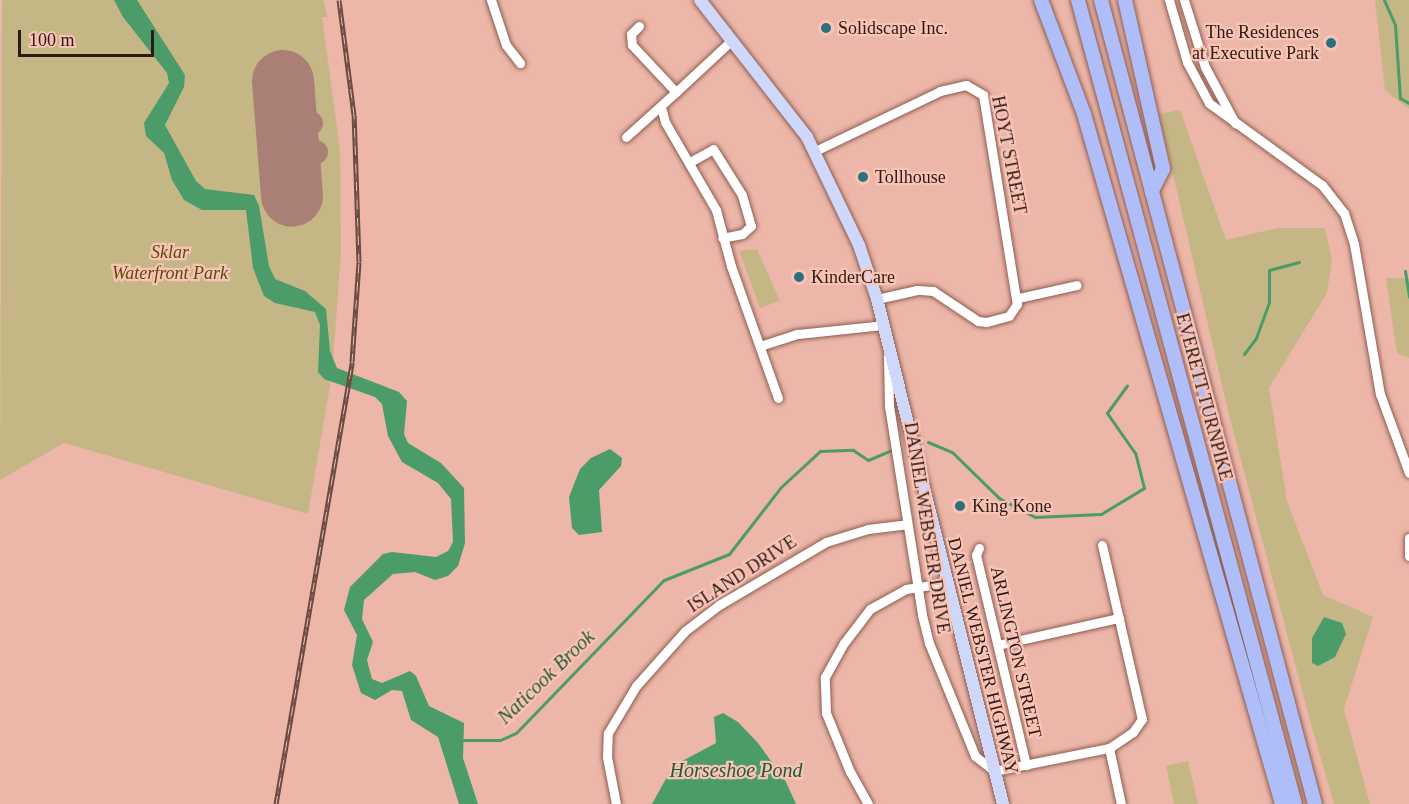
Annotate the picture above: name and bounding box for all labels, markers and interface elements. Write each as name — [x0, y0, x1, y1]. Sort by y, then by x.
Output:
place label: Solidscape Inc. — [838, 17, 948, 39]
scale bar — [21, 18, 158, 56]
marker: Solidscape Inc. — [819, 21, 833, 35]
place label: The Residences at Executive Park — [1192, 22, 1319, 64]
text: 100 m — [29, 30, 75, 50]
marker: The Residences at Executive Park — [1324, 36, 1338, 50]
street label: HOYT STREET — [987, 94, 1031, 216]
place label: Tollhouse — [875, 166, 946, 188]
marker: Tollhouse — [856, 170, 870, 184]
park label: Sklar Waterfront Park — [112, 242, 228, 284]
place label: KinderCare — [811, 266, 895, 288]
marker: KinderCare — [792, 270, 806, 284]
street label: EVERETT TURNPIKE — [1171, 310, 1237, 484]
street label: DANIEL WEBSTER DRIVE — [900, 420, 954, 636]
place label: King Kone — [972, 495, 1051, 517]
marker: King Kone — [953, 499, 967, 513]
street label: ISLAND DRIVE — [683, 531, 801, 617]
street label: DANIEL WEBSTER HIGHWAY — [943, 535, 1023, 777]
street label: ARLINGTON STREET — [986, 564, 1046, 740]
water label: Naticook Brook — [493, 625, 599, 729]
water label: Horseshoe Pond — [670, 758, 802, 782]

